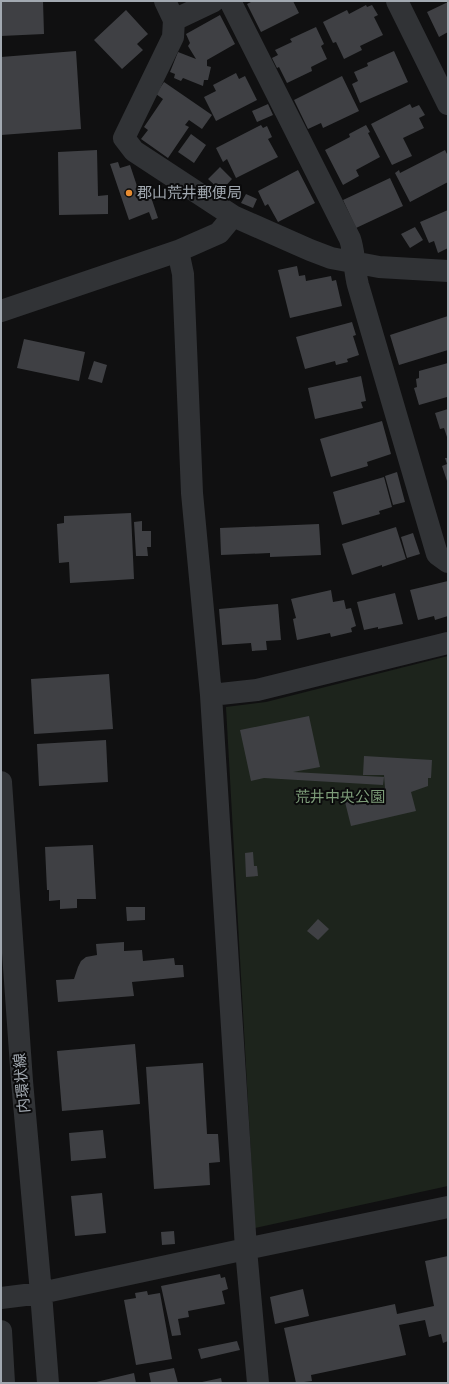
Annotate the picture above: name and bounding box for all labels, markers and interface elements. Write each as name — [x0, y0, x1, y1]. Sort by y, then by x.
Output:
place label: 郡山荒井郵便局 — [137, 184, 242, 202]
marker: 郡山荒井郵便局 — [124, 188, 134, 198]
park label: 荒井中央公園 — [295, 788, 385, 806]
street label: 内環状線 — [10, 1052, 34, 1114]

